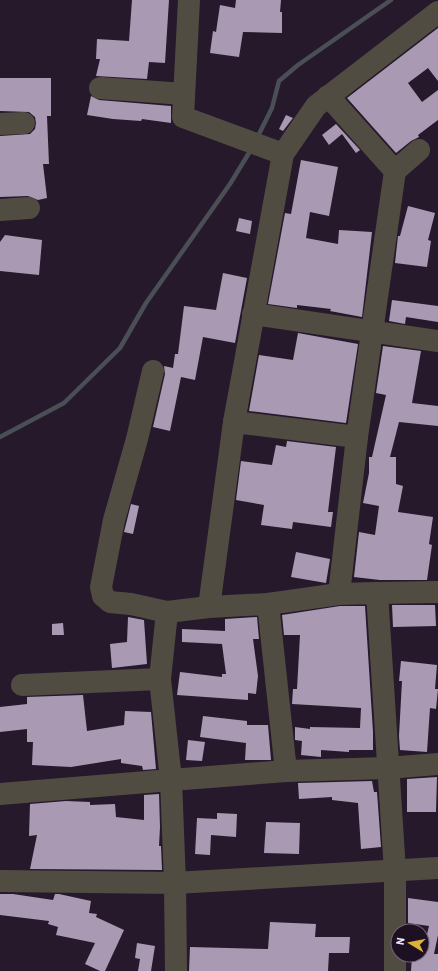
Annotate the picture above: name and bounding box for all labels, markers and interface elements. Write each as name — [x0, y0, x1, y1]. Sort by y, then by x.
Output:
north arrow — [390, 923, 430, 963]
text: N — [393, 936, 407, 946]

